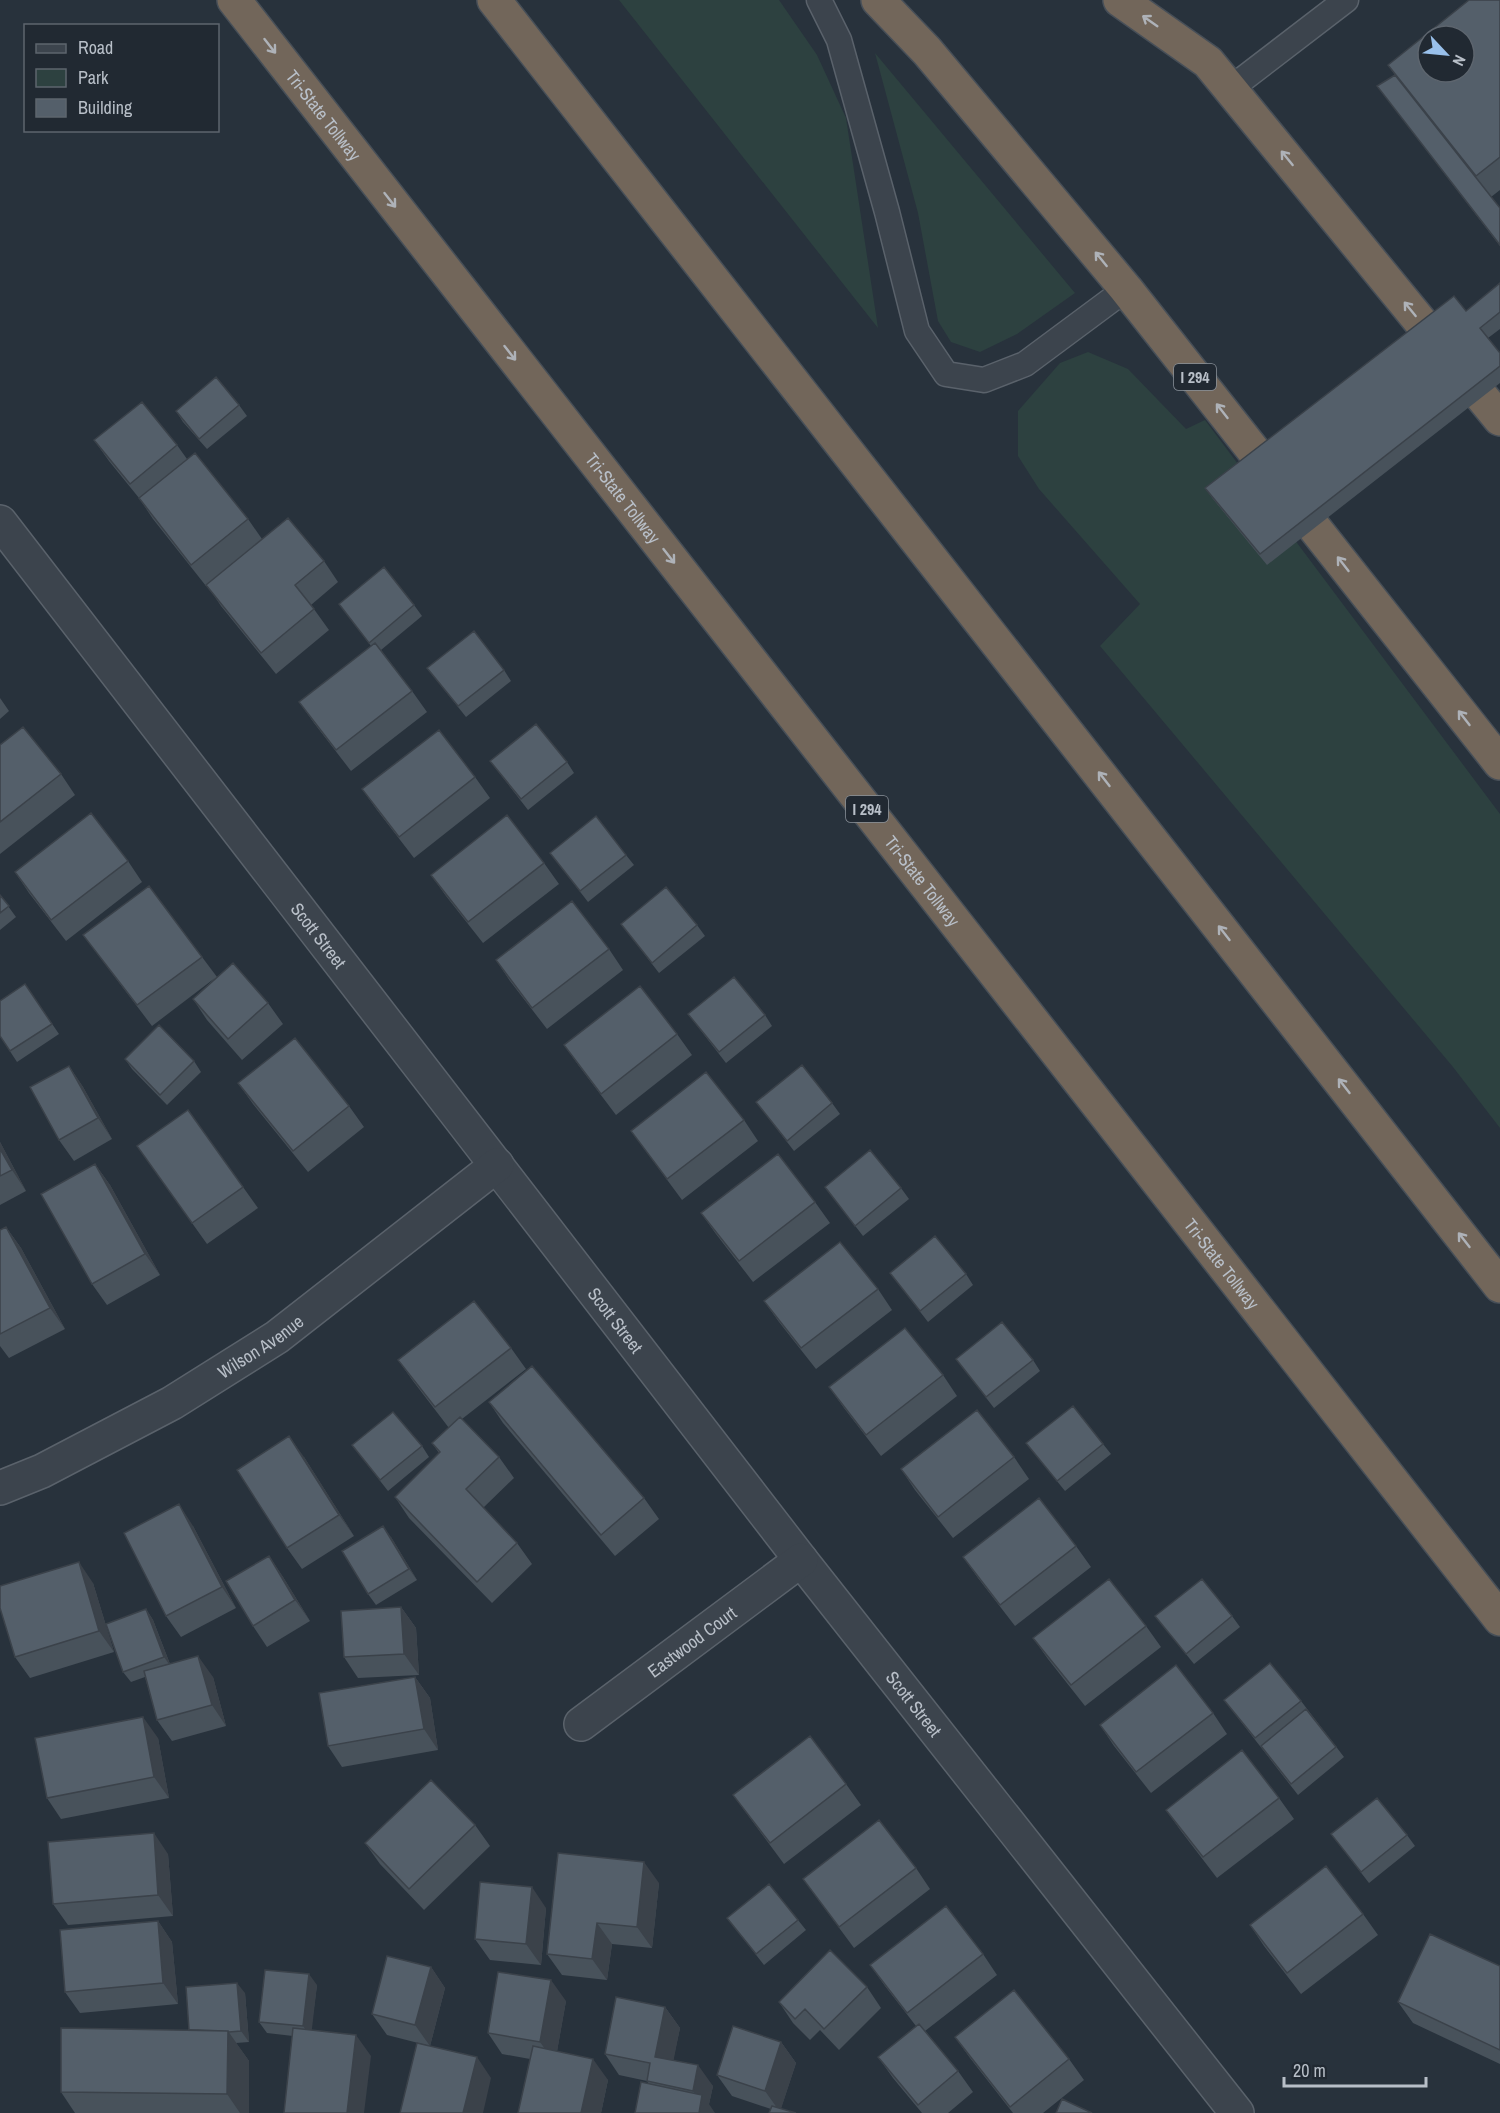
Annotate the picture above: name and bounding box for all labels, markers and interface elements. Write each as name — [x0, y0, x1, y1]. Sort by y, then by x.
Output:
one-way arrow — [1142, 15, 1158, 27]
legend — [24, 24, 219, 132]
north arrow — [1416, 24, 1476, 84]
text: Road — [78, 35, 113, 60]
one-way arrow — [263, 38, 276, 54]
text: N — [1448, 51, 1471, 70]
street label: Tri-State Tollway — [280, 64, 368, 166]
text: Park — [78, 65, 109, 90]
text: Building — [78, 95, 133, 120]
one-way arrow — [1280, 150, 1293, 166]
one-way arrow — [384, 191, 396, 207]
one-way arrow — [1094, 252, 1108, 267]
one-way arrow — [1403, 302, 1417, 317]
one-way arrow — [504, 345, 517, 361]
road number: I 294 — [1174, 364, 1216, 390]
one-way arrow — [1216, 404, 1229, 420]
street label: Tri-State Tollway — [580, 447, 667, 549]
one-way arrow — [663, 548, 676, 564]
one-way arrow — [1336, 557, 1349, 573]
one-way arrow — [1457, 710, 1470, 726]
one-way arrow — [1098, 771, 1111, 787]
road number: I 294 — [846, 796, 888, 822]
street label: Tri-State Tollway — [879, 830, 967, 932]
street label: Scott Street — [285, 897, 352, 973]
one-way arrow — [1218, 925, 1230, 941]
one-way arrow — [1338, 1079, 1350, 1095]
street label: Tri-State Tollway — [1179, 1213, 1266, 1315]
one-way arrow — [1458, 1232, 1471, 1248]
street label: Scott Street — [582, 1282, 649, 1358]
street label: Wilson Avenue — [213, 1309, 308, 1384]
street label: Eastwood Court — [642, 1600, 741, 1683]
street label: Scott Street — [881, 1666, 948, 1742]
scale bar — [1284, 2050, 1426, 2088]
text: 20 m — [1293, 2058, 1326, 2083]

